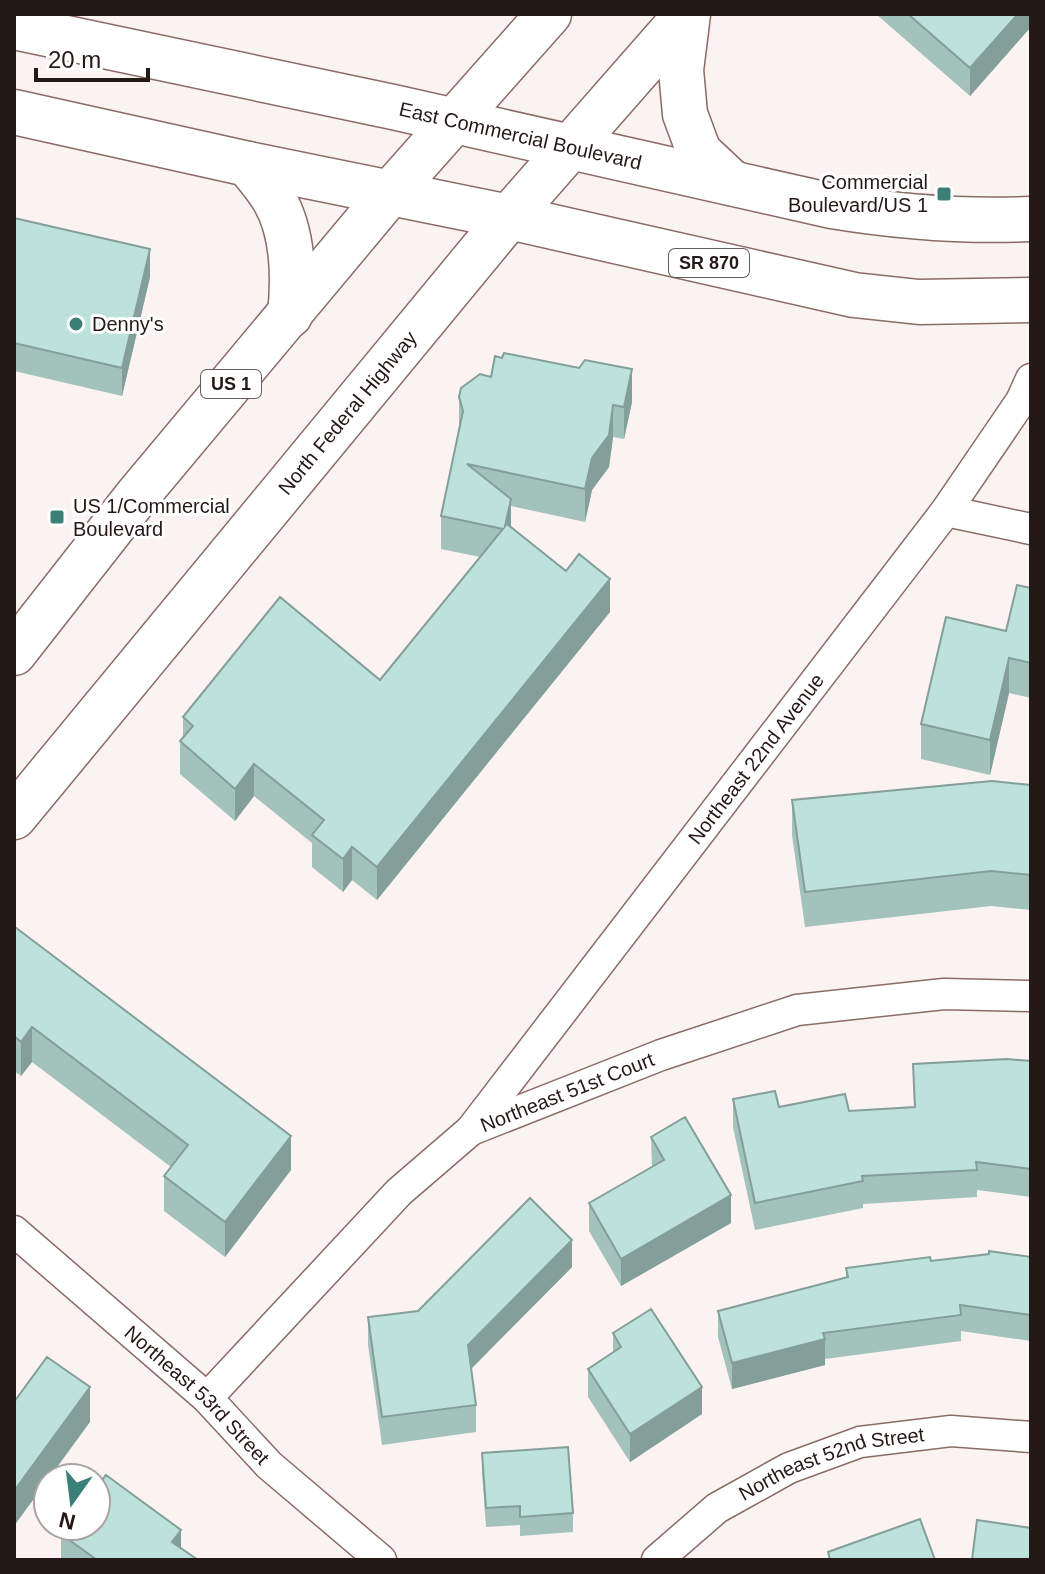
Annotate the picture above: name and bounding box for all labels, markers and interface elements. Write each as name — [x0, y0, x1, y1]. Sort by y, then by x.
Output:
scale bar — [36, 32, 148, 82]
text: 20 m — [48, 46, 101, 73]
street label: East Commercial Boulevard — [397, 98, 644, 174]
place label: Commercial Boulevard/US 1 — [788, 171, 928, 216]
marker: Commercial Boulevard/US 1 — [935, 185, 953, 203]
road number: SR 870 — [669, 249, 749, 277]
place label: Denny's — [92, 313, 164, 335]
marker: Denny's — [67, 315, 85, 333]
street label: North Federal Highway — [274, 327, 421, 499]
road number: US 1 — [201, 370, 261, 398]
place label: US 1/Commercial Boulevard — [73, 495, 230, 540]
marker: US 1/Commercial Boulevard — [48, 508, 66, 526]
street label: Northeast 22nd Avenue — [684, 669, 828, 848]
street label: Northeast 51st Court — [477, 1048, 657, 1136]
street label: Northeast 53rd Street — [120, 1321, 274, 1469]
street label: Northeast 52nd Street — [735, 1423, 926, 1505]
north arrow — [32, 1462, 112, 1542]
text: N — [57, 1507, 78, 1535]

